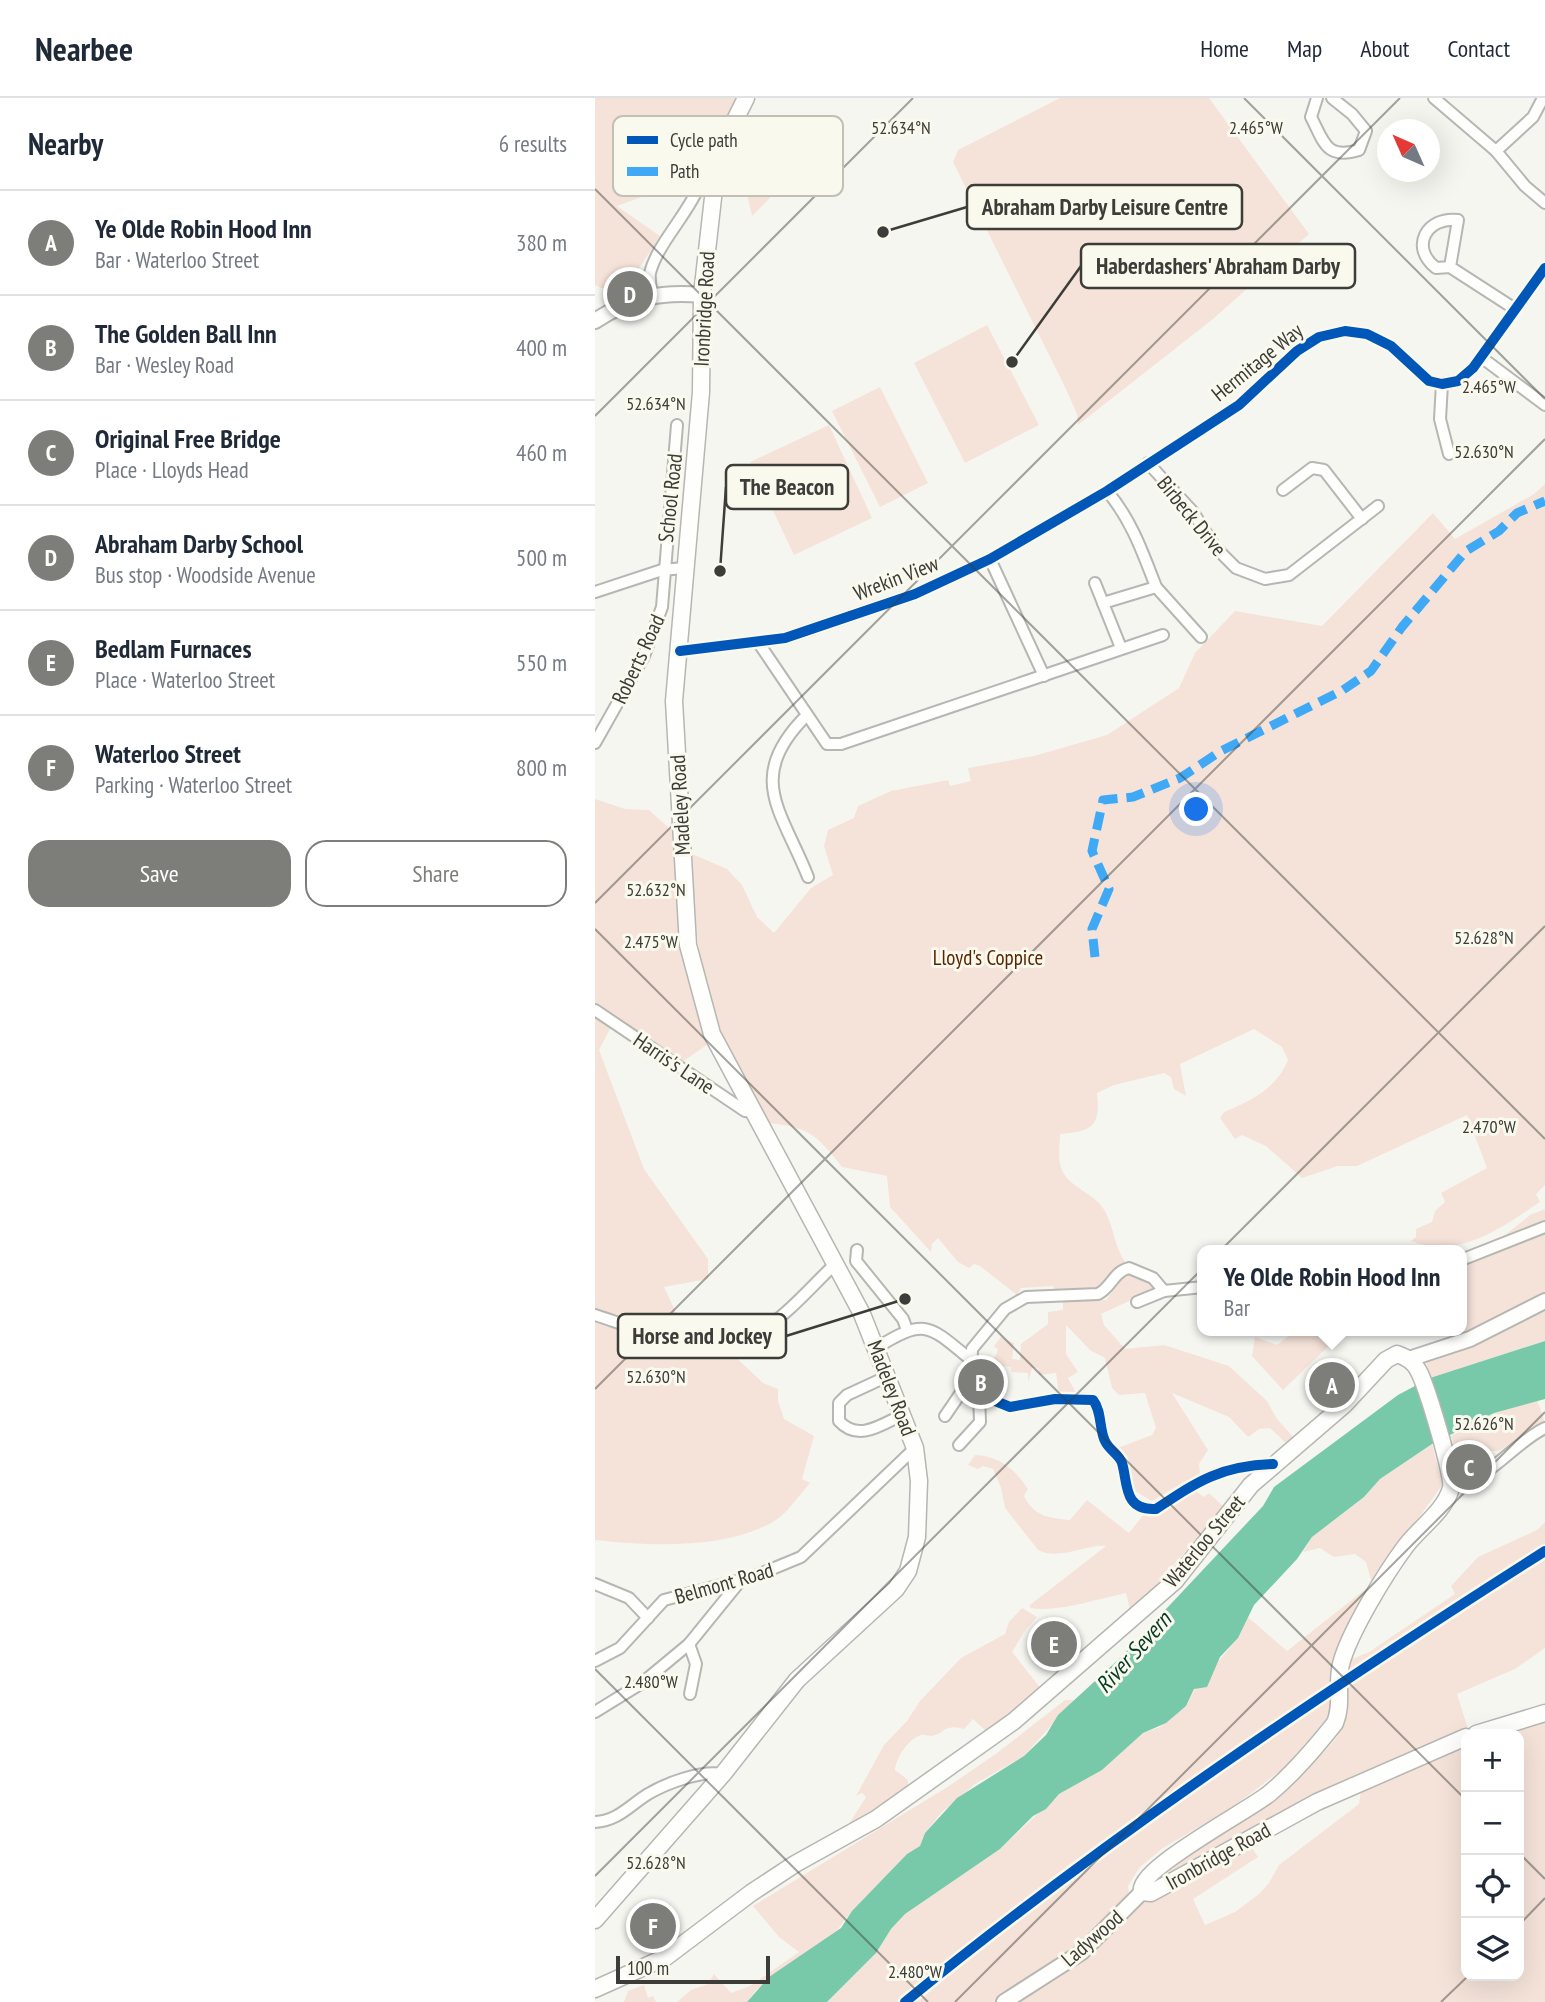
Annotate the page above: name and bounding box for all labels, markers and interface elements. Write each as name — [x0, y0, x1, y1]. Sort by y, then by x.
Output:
text: Nearbee — [35, 27, 133, 70]
text: Home — [1200, 33, 1249, 64]
text: Map — [1287, 33, 1322, 64]
text: About — [1360, 33, 1409, 64]
text: Contact — [1447, 33, 1510, 64]
legend — [613, 116, 843, 196]
text: 52.634°N — [871, 116, 931, 139]
text: 2.465°W — [1229, 116, 1283, 139]
north arrow — [1377, 119, 1440, 182]
text: Nearby — [28, 124, 103, 163]
text: Cycle path — [670, 128, 738, 152]
text: 6 results — [499, 129, 567, 158]
text: Path — [670, 159, 699, 183]
callout: Abraham Darby Leisure Centre — [967, 185, 1242, 229]
text: Abraham Darby Leisure Centre — [981, 192, 1228, 221]
text: Ye Olde Robin Hood Inn — [95, 212, 312, 245]
text: A — [45, 228, 57, 257]
text: 380 m — [516, 228, 567, 257]
callout: Haberdashers' Abraham Darby — [1081, 244, 1355, 288]
text: Bar · Waterloo Street — [95, 245, 259, 274]
street label: Ironbridge Road — [687, 251, 721, 367]
text: Haberdashers' Abraham Darby — [1096, 251, 1341, 280]
pin: D — [607, 268, 653, 320]
text: The Golden Ball Inn — [95, 317, 277, 350]
street label: Hermitage Way — [1206, 317, 1308, 407]
text: B — [45, 333, 57, 362]
text: 400 m — [516, 333, 567, 362]
text: Bar · Wesley Road — [95, 350, 234, 379]
text: 2.465°W — [1462, 375, 1516, 398]
text: 52.634°N — [626, 392, 686, 415]
text: Original Free Bridge — [95, 422, 281, 455]
text: C — [46, 438, 56, 467]
text: 460 m — [516, 438, 567, 467]
text: 52.630°N — [1454, 440, 1514, 463]
street label: School Road — [652, 452, 688, 544]
text: Place · Lloyds Head — [95, 455, 249, 484]
callout: The Beacon — [726, 465, 848, 509]
street label: Birbeck Drive — [1151, 470, 1233, 562]
text: The Beacon — [740, 472, 834, 501]
text: Abraham Darby School — [95, 527, 303, 560]
text: D — [45, 543, 57, 572]
text: 500 m — [516, 543, 567, 572]
street label: Wrekin View — [850, 549, 943, 607]
text: Bus stop · Woodside Avenue — [95, 560, 316, 589]
street label: Roberts Road — [606, 610, 670, 708]
text: Bedlam Furnaces — [95, 632, 252, 665]
text: E — [46, 648, 56, 677]
text: 550 m — [516, 648, 567, 677]
text: Place · Waterloo Street — [95, 665, 275, 694]
text: Waterloo Street — [95, 737, 241, 770]
text: F — [46, 753, 56, 782]
text: 800 m — [516, 753, 567, 782]
street label: Madeley Road — [664, 754, 696, 856]
text: Parking · Waterloo Street — [95, 770, 292, 799]
your location — [1179, 792, 1213, 826]
button: Save — [28, 840, 291, 907]
button: Share — [305, 840, 567, 907]
text: 52.632°N — [626, 878, 686, 901]
text: 52.628°N — [1454, 926, 1514, 949]
text: 2.475°W — [624, 930, 678, 953]
park label: Lloyd's Coppice — [933, 944, 1043, 971]
street label: Harris's Lane — [628, 1026, 720, 1100]
text: 2.470°W — [1462, 1115, 1516, 1138]
popup — [1197, 1245, 1467, 1336]
text: Ye Olde Robin Hood Inn — [1224, 1260, 1440, 1293]
text: Bar — [1224, 1293, 1250, 1322]
callout: Horse and Jockey — [618, 1314, 786, 1358]
text: Horse and Jockey — [632, 1321, 773, 1350]
street label: Madeley Road — [861, 1336, 923, 1440]
pin: B — [958, 1356, 1004, 1408]
pin: A — [1309, 1359, 1355, 1411]
text: 52.630°N — [626, 1365, 686, 1388]
text: 52.626°N — [1454, 1412, 1514, 1435]
pin: C — [1446, 1441, 1492, 1493]
street label: Waterloo Street — [1157, 1489, 1251, 1593]
street label: Belmont Road — [672, 1556, 776, 1610]
water label: River Severn — [1089, 1604, 1178, 1699]
pin: E — [1031, 1618, 1077, 1670]
text: 2.480°W — [624, 1670, 678, 1693]
map controls — [1461, 1729, 1524, 1981]
button: + — [1461, 1729, 1524, 1792]
button: − — [1461, 1792, 1524, 1855]
street label: Ironbridge Road — [1161, 1816, 1275, 1896]
text: 52.628°N — [626, 1851, 686, 1874]
button: locate — [1461, 1855, 1524, 1918]
pin: F — [630, 1900, 676, 1952]
street label: Ladywood — [1055, 1904, 1129, 1972]
button: layers — [1461, 1918, 1524, 1981]
scale bar — [616, 1953, 770, 1985]
text: 100 m — [627, 1956, 669, 1980]
text: 2.480°W — [888, 1960, 942, 1983]

